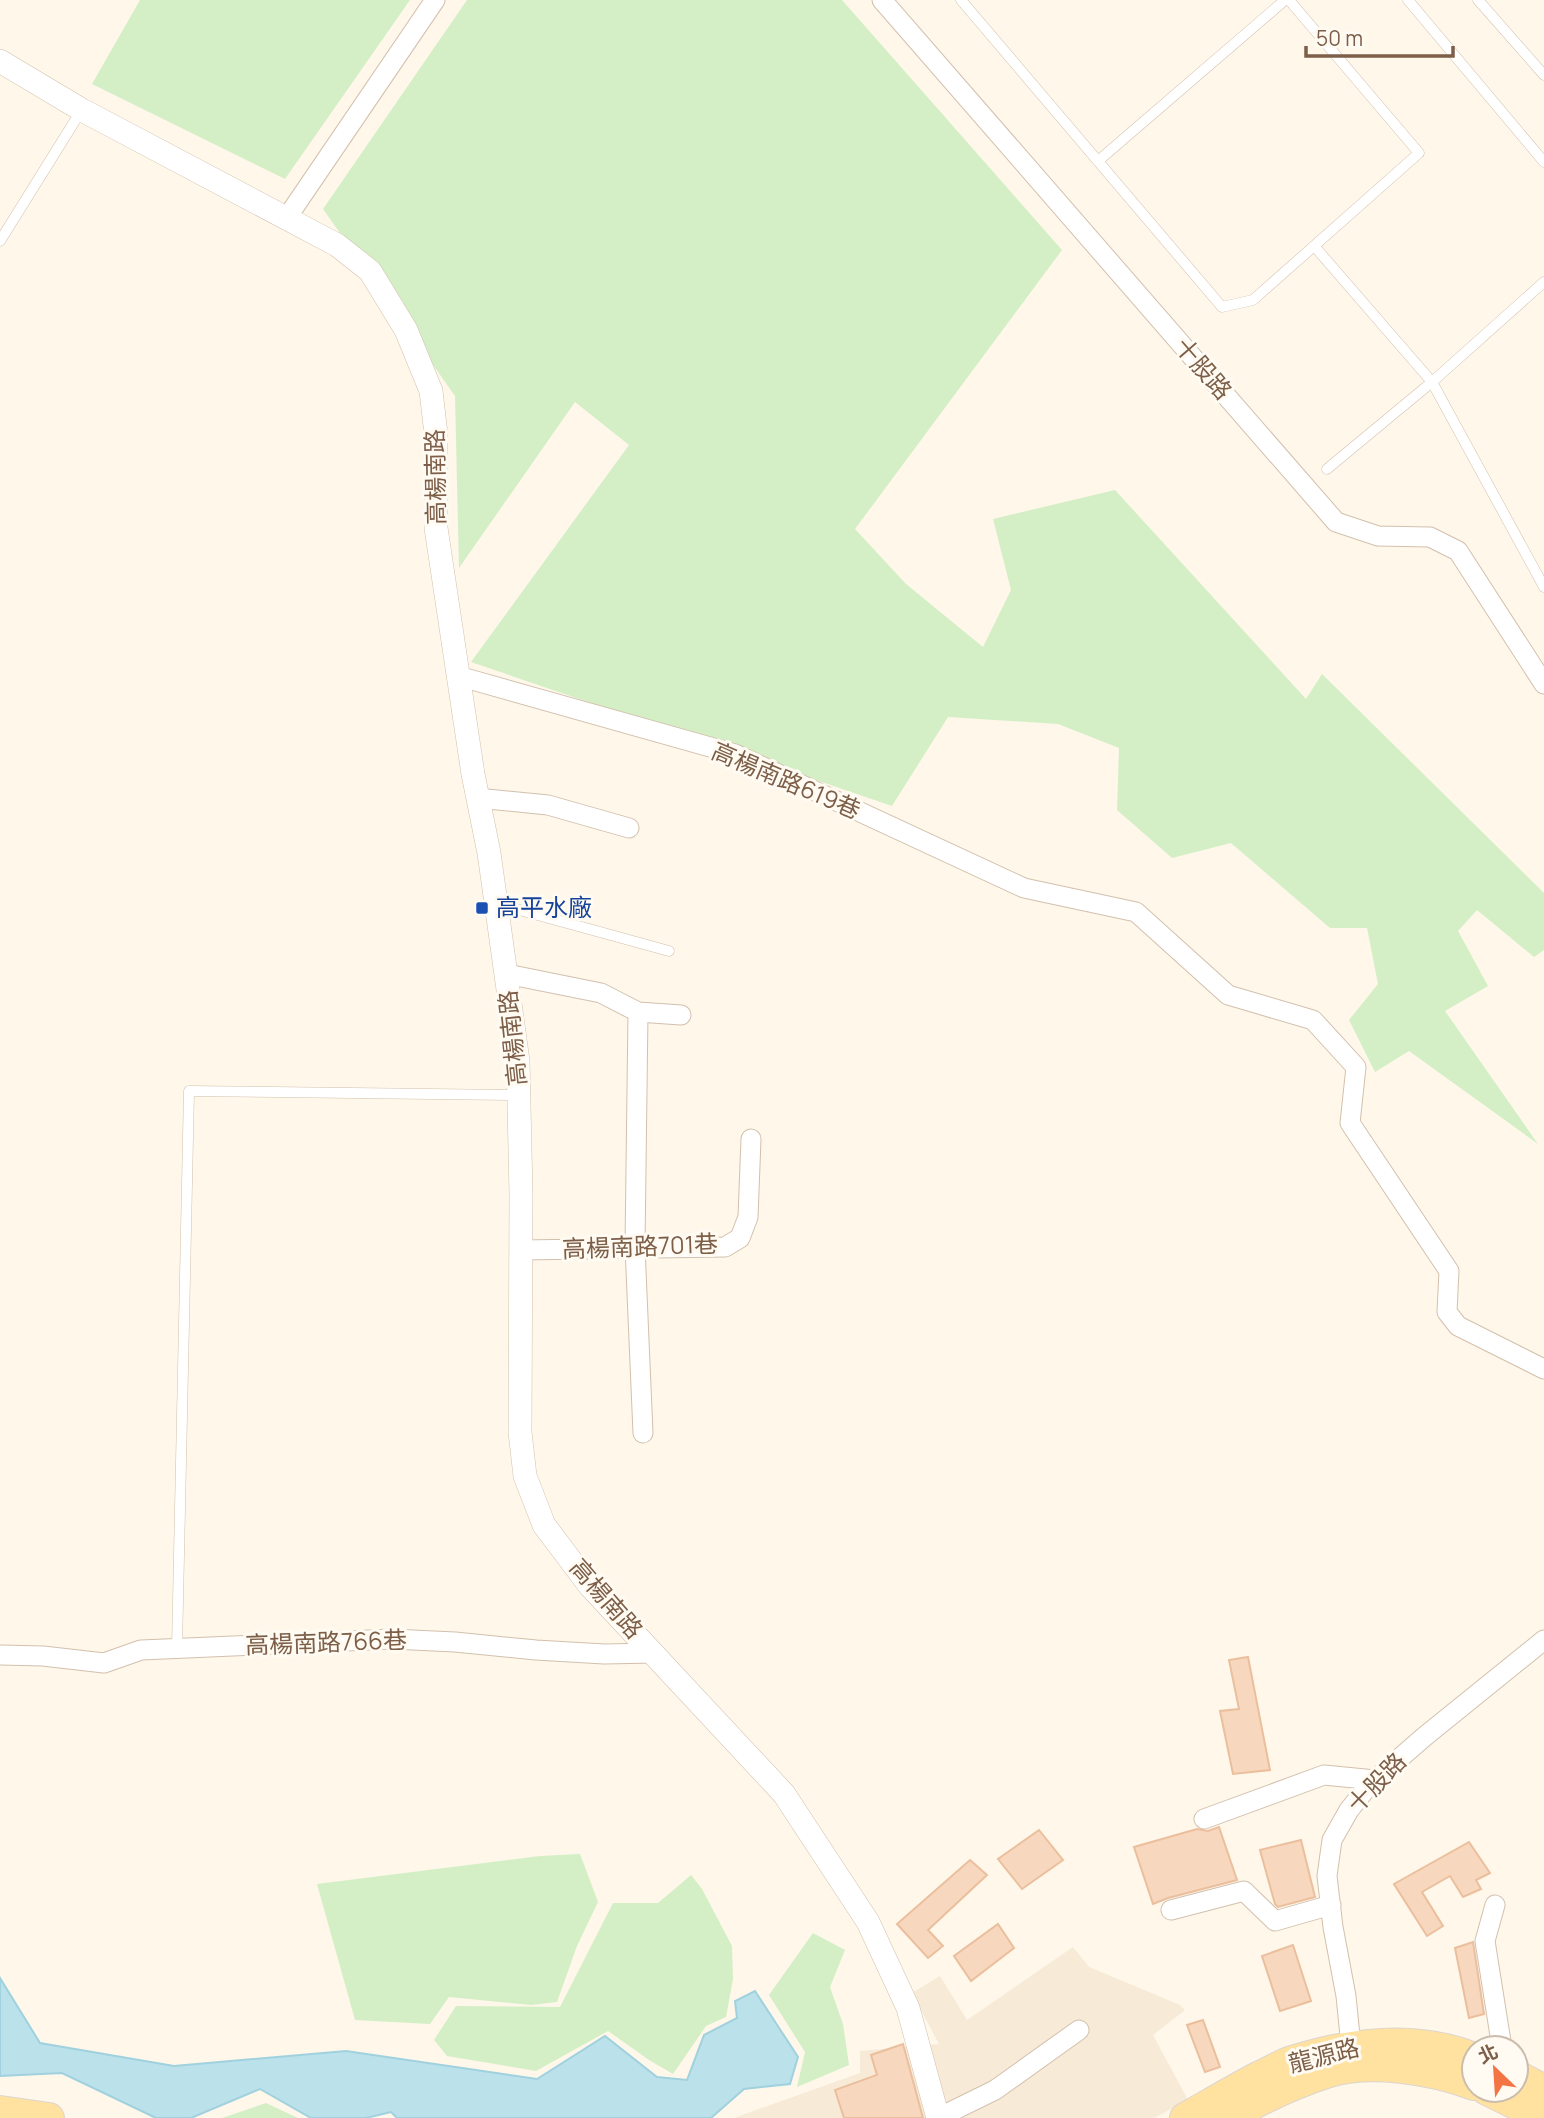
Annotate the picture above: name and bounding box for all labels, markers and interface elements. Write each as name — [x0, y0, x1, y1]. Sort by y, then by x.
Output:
scale bar — [1306, 14, 1453, 58]
text: 50 m — [1316, 24, 1363, 52]
street label: 十股路 — [1168, 330, 1240, 406]
street label: 高楊南路 — [417, 429, 452, 525]
street label: 高楊南路619巷 — [707, 733, 866, 826]
place label: 高平水廠 — [496, 890, 592, 923]
marker: 高平水廠 — [474, 900, 490, 916]
street label: 高楊南路 — [490, 989, 533, 1088]
street label: 高楊南路701巷 — [561, 1226, 719, 1265]
street label: 高楊南路 — [563, 1551, 651, 1645]
street label: 高楊南路766巷 — [244, 1622, 407, 1661]
street label: 十股路 — [1339, 1745, 1413, 1819]
street label: 龍源路 — [1285, 2030, 1363, 2079]
north arrow — [1460, 2034, 1530, 2104]
text: 北 — [1474, 2038, 1502, 2069]

